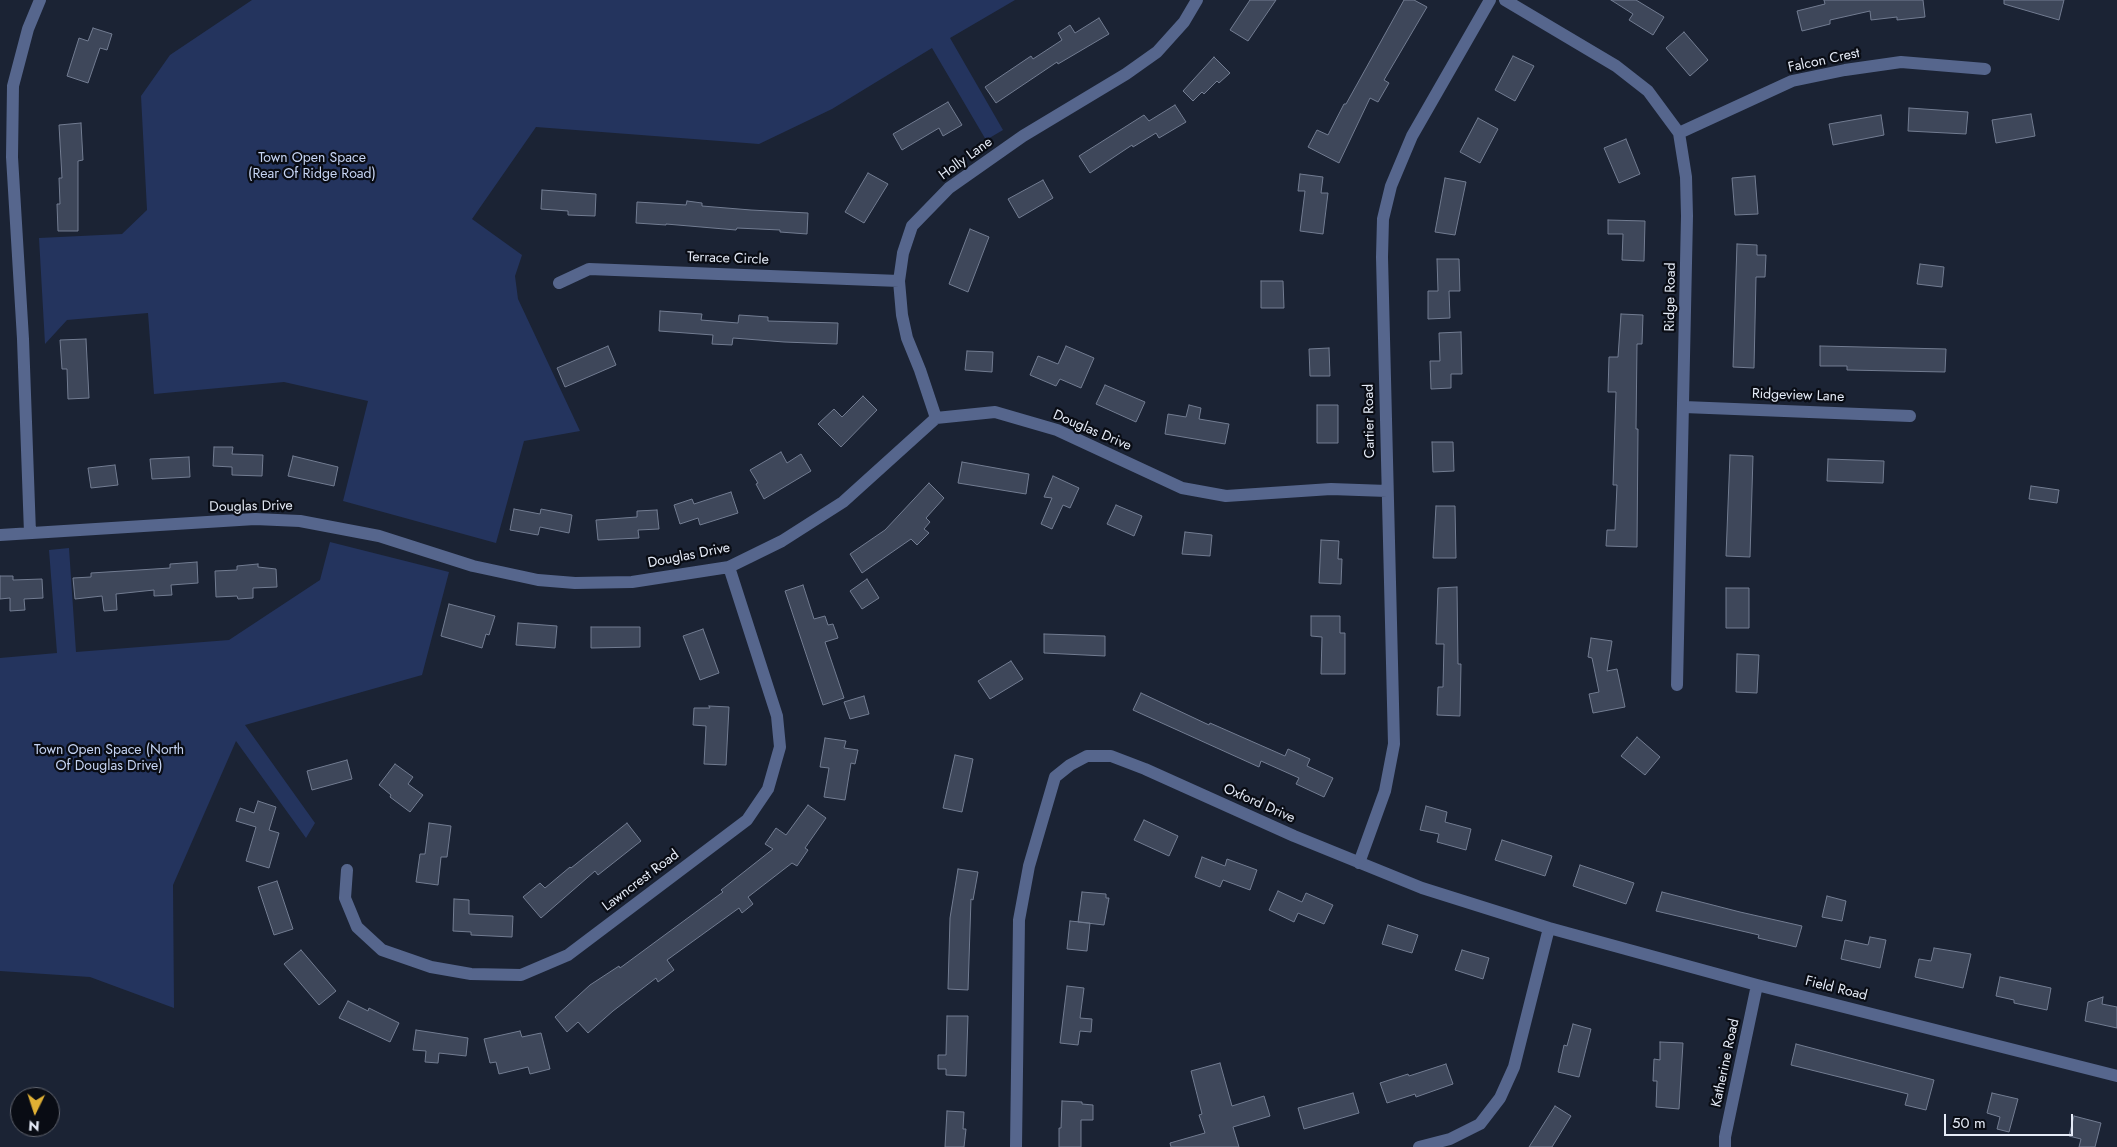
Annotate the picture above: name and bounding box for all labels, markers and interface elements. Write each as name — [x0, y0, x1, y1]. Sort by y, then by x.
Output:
street label: Falcon Crest — [1787, 45, 1861, 77]
street label: Holly Lane — [936, 134, 996, 184]
park label: Town Open Space (Rear Of Ridge Road) — [248, 151, 376, 184]
street label: Terrace Circle — [687, 249, 769, 269]
street label: Ridge Road — [1662, 262, 1680, 332]
street label: Cartier Road — [1361, 384, 1379, 458]
street label: Ridgeview Lane — [1751, 386, 1845, 406]
street label: Douglas Drive — [1050, 407, 1134, 455]
street label: Douglas Drive — [209, 498, 293, 516]
street label: Douglas Drive — [646, 540, 732, 572]
park label: Town Open Space (North Of Douglas Drive) — [34, 743, 184, 776]
street label: Oxford Drive — [1221, 781, 1297, 827]
street label: Lawncrest Road — [599, 847, 683, 915]
street label: Field Road — [1803, 973, 1869, 1005]
street label: Katherine Road — [1708, 1017, 1744, 1109]
north arrow — [10, 1087, 60, 1137]
scale bar — [1947, 1104, 2076, 1136]
text: 50 m — [1952, 1112, 1986, 1134]
text: N — [28, 1116, 40, 1136]

